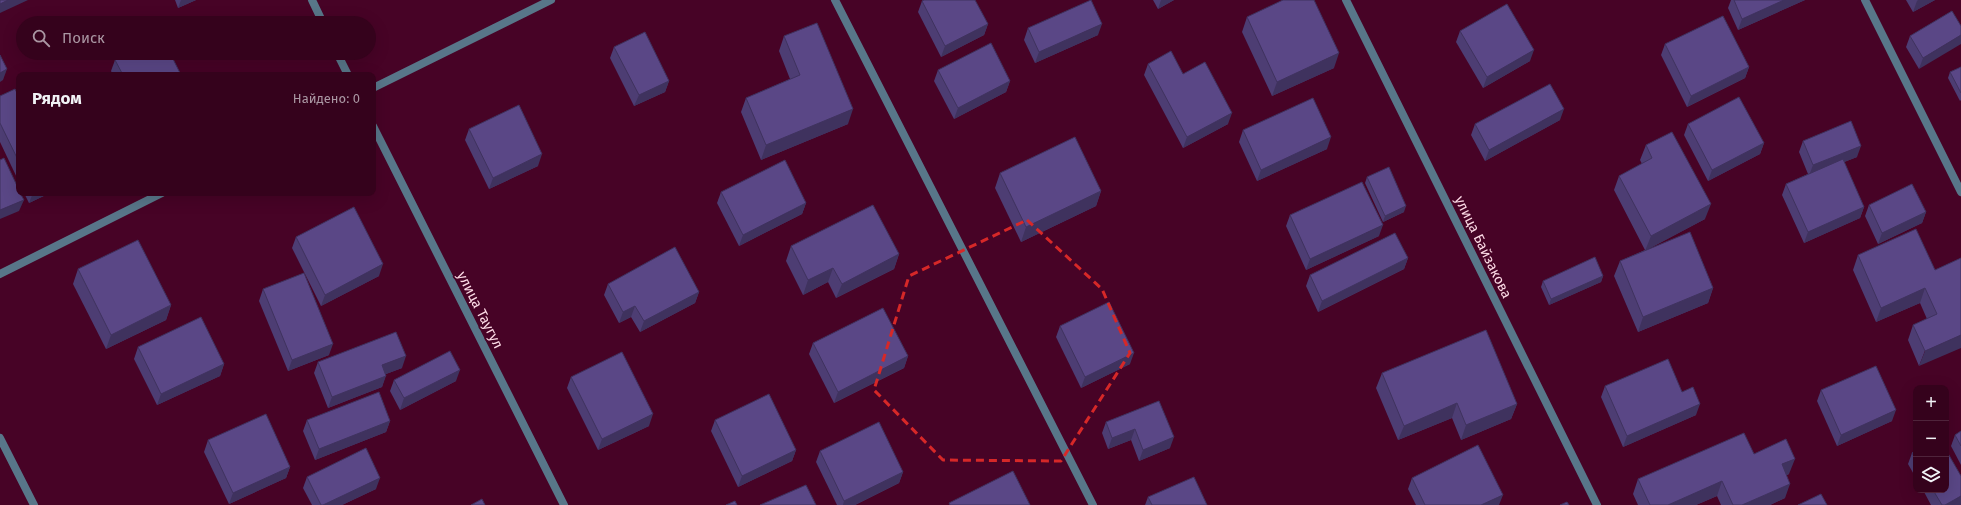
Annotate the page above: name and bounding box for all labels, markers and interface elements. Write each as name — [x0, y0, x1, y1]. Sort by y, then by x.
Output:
search box — [16, 16, 376, 60]
icon: search — [30, 27, 52, 49]
text: Поиск — [62, 29, 105, 47]
text: Рядом — [32, 88, 82, 109]
text: Найдено: 0 — [293, 91, 360, 106]
street label: улица Байзакова — [1451, 193, 1515, 301]
street label: улица Таугул — [453, 269, 507, 351]
map controls — [1913, 385, 1949, 493]
button: + — [1913, 385, 1949, 421]
button: − — [1913, 421, 1949, 457]
button: layers — [1913, 457, 1949, 493]

